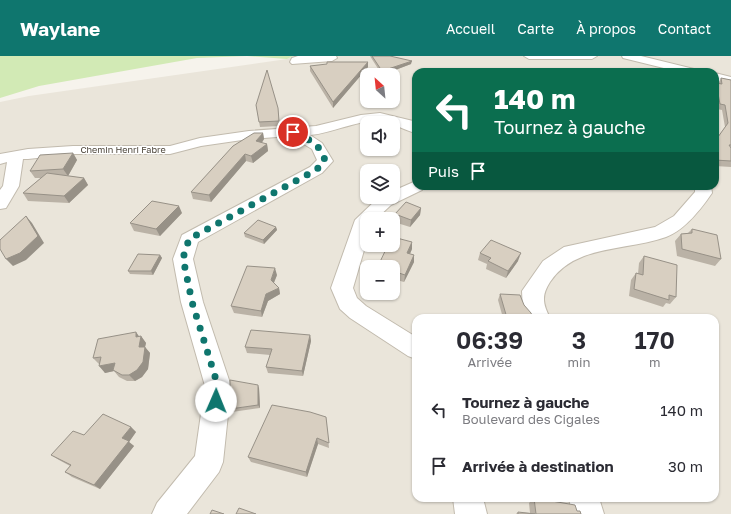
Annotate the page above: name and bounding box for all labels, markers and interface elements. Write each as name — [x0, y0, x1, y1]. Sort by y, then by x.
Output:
text: Waylane — [20, 17, 100, 40]
text: Accueil — [446, 20, 495, 37]
text: Carte — [517, 20, 554, 37]
text: À propos — [576, 20, 636, 37]
text: Contact — [658, 20, 711, 37]
north arrow — [360, 68, 400, 108]
map controls — [360, 68, 400, 300]
text: 140 m — [494, 82, 576, 115]
icon: left — [428, 84, 480, 136]
pin — [276, 115, 310, 149]
button: sound — [360, 116, 400, 156]
text: Tournez à gauche — [494, 116, 646, 138]
icon: arrive — [282, 121, 304, 143]
street label: Chemin Henri Fabre — [80, 144, 166, 155]
icon: arrive — [467, 160, 489, 182]
text: Puis — [428, 162, 459, 180]
button: layers — [360, 164, 400, 204]
button: + — [360, 212, 400, 252]
button: − — [360, 260, 400, 300]
text: 06:39 — [456, 325, 523, 354]
text: 3 — [572, 325, 586, 354]
text: 170 — [635, 325, 675, 354]
text: Arrivée — [467, 354, 512, 370]
text: min — [567, 354, 590, 370]
text: m — [649, 354, 660, 370]
position arrow — [195, 380, 237, 422]
text: Tournez à gauche — [462, 393, 589, 411]
icon: left — [428, 399, 450, 421]
text: 140 m — [660, 401, 703, 419]
text: Boulevard des Cigales — [462, 411, 600, 427]
icon: arrive — [428, 455, 450, 477]
text: Arrivée à destination — [462, 457, 614, 475]
text: 30 m — [668, 457, 703, 475]

